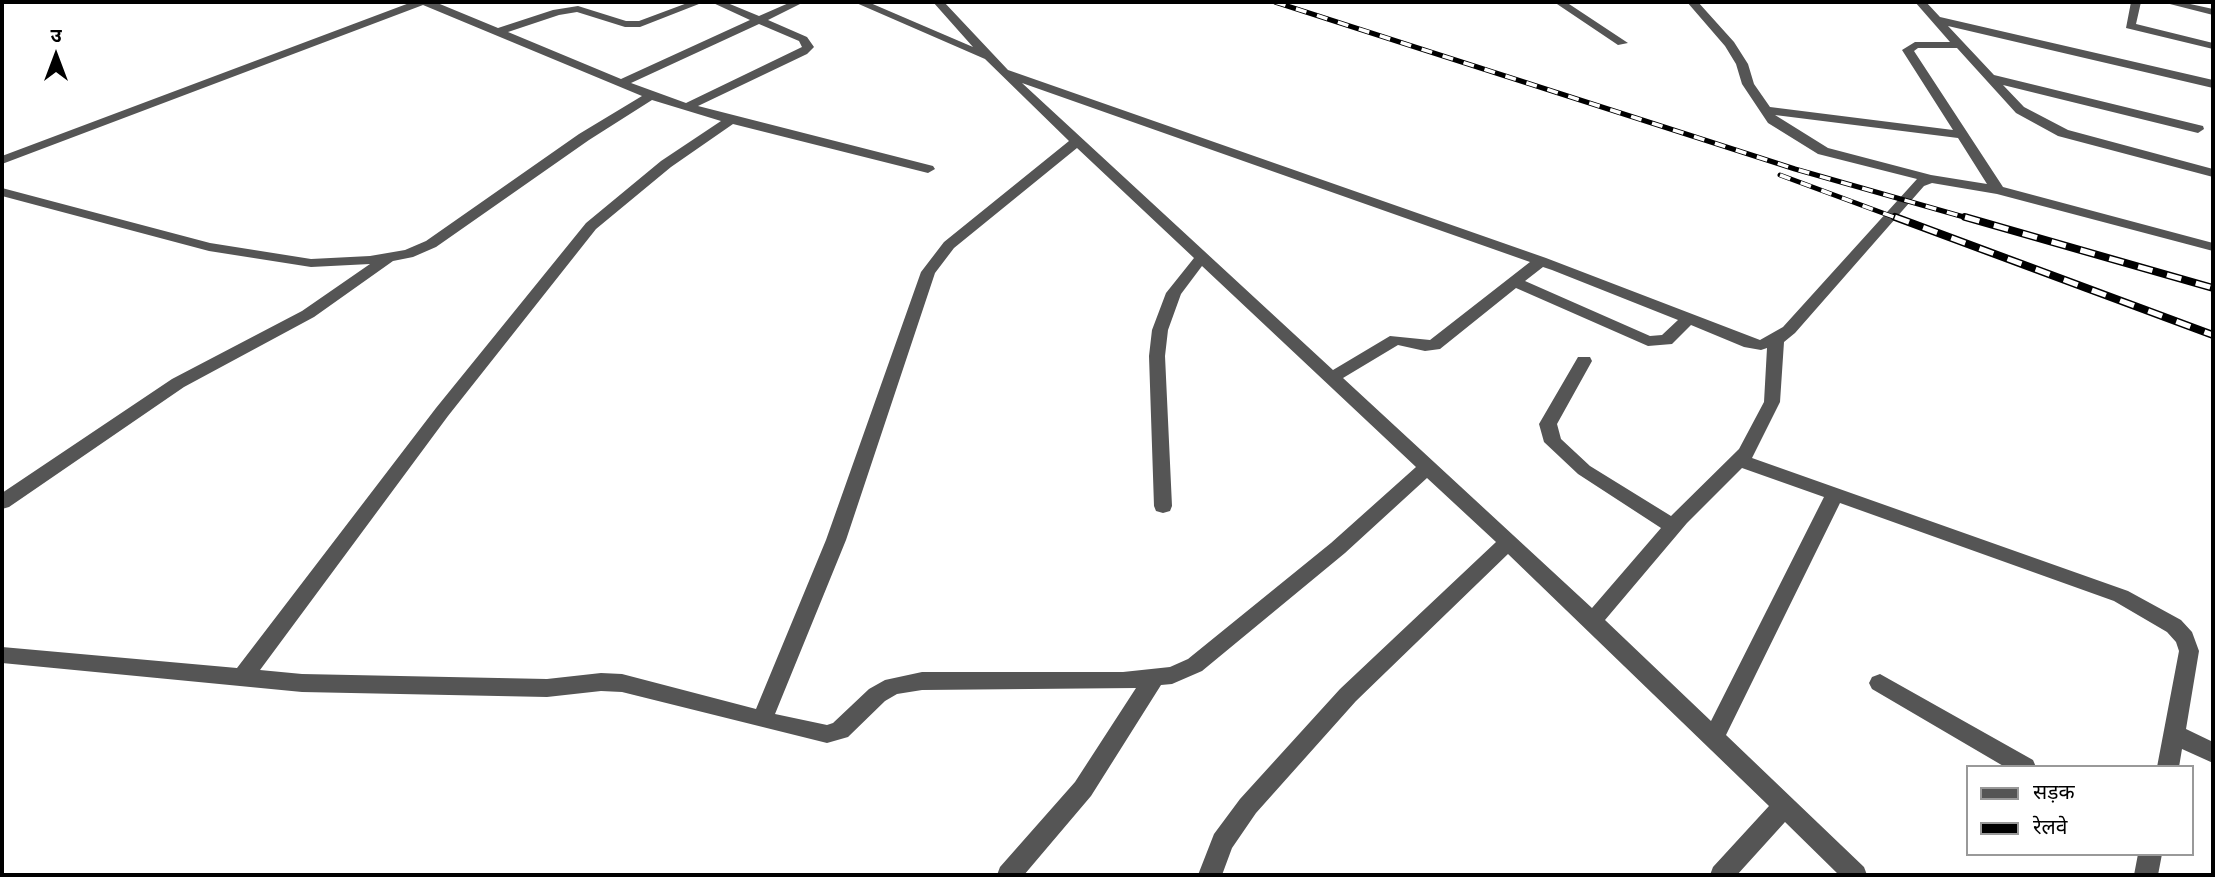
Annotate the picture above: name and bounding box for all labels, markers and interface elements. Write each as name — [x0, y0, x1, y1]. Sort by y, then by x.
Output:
north arrow — [21, 21, 91, 91]
text: उ — [50, 24, 62, 46]
legend — [1966, 765, 2194, 856]
text: सड़क — [2033, 779, 2075, 804]
text: रेलवे — [2033, 814, 2068, 839]

